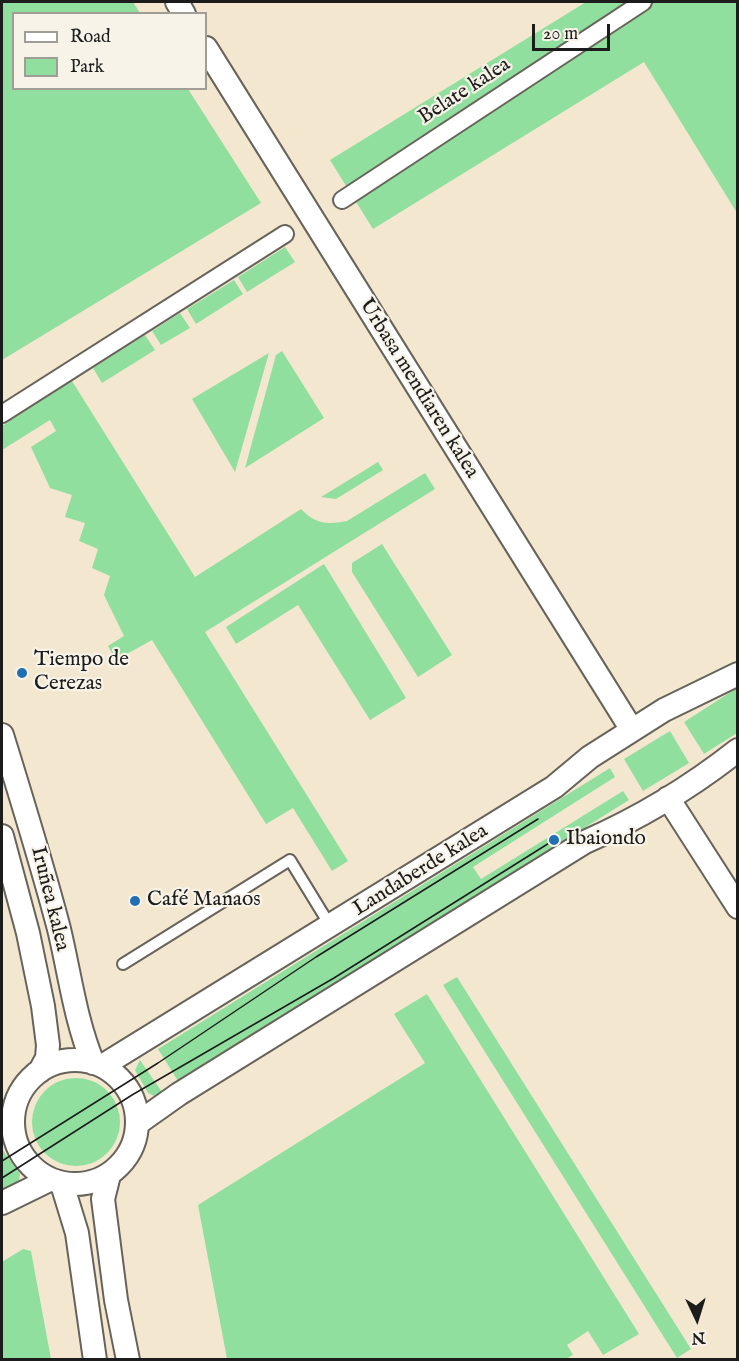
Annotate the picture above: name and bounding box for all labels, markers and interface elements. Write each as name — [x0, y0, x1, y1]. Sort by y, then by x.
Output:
legend — [12, 12, 207, 90]
scale bar — [535, 12, 613, 50]
text: 20 m — [543, 23, 578, 46]
text: Road — [70, 26, 111, 49]
street label: Belate kalea — [414, 53, 516, 131]
text: Park — [70, 56, 104, 79]
street label: Urbasa mendiaren kalea — [352, 295, 484, 483]
place label: Tiempo de Cerezas — [34, 648, 129, 698]
marker: Tiempo de Cerezas — [15, 666, 29, 680]
street label: Landaberde kalea — [349, 819, 493, 923]
place label: Ibaiondo — [566, 827, 646, 853]
marker: Ibaiondo — [547, 833, 561, 847]
street label: Iruñea kalea — [24, 844, 74, 954]
place label: Café Manaos — [147, 888, 261, 914]
marker: Café Manaos — [128, 894, 142, 908]
north arrow — [667, 1289, 727, 1349]
text: N — [691, 1326, 706, 1347]

